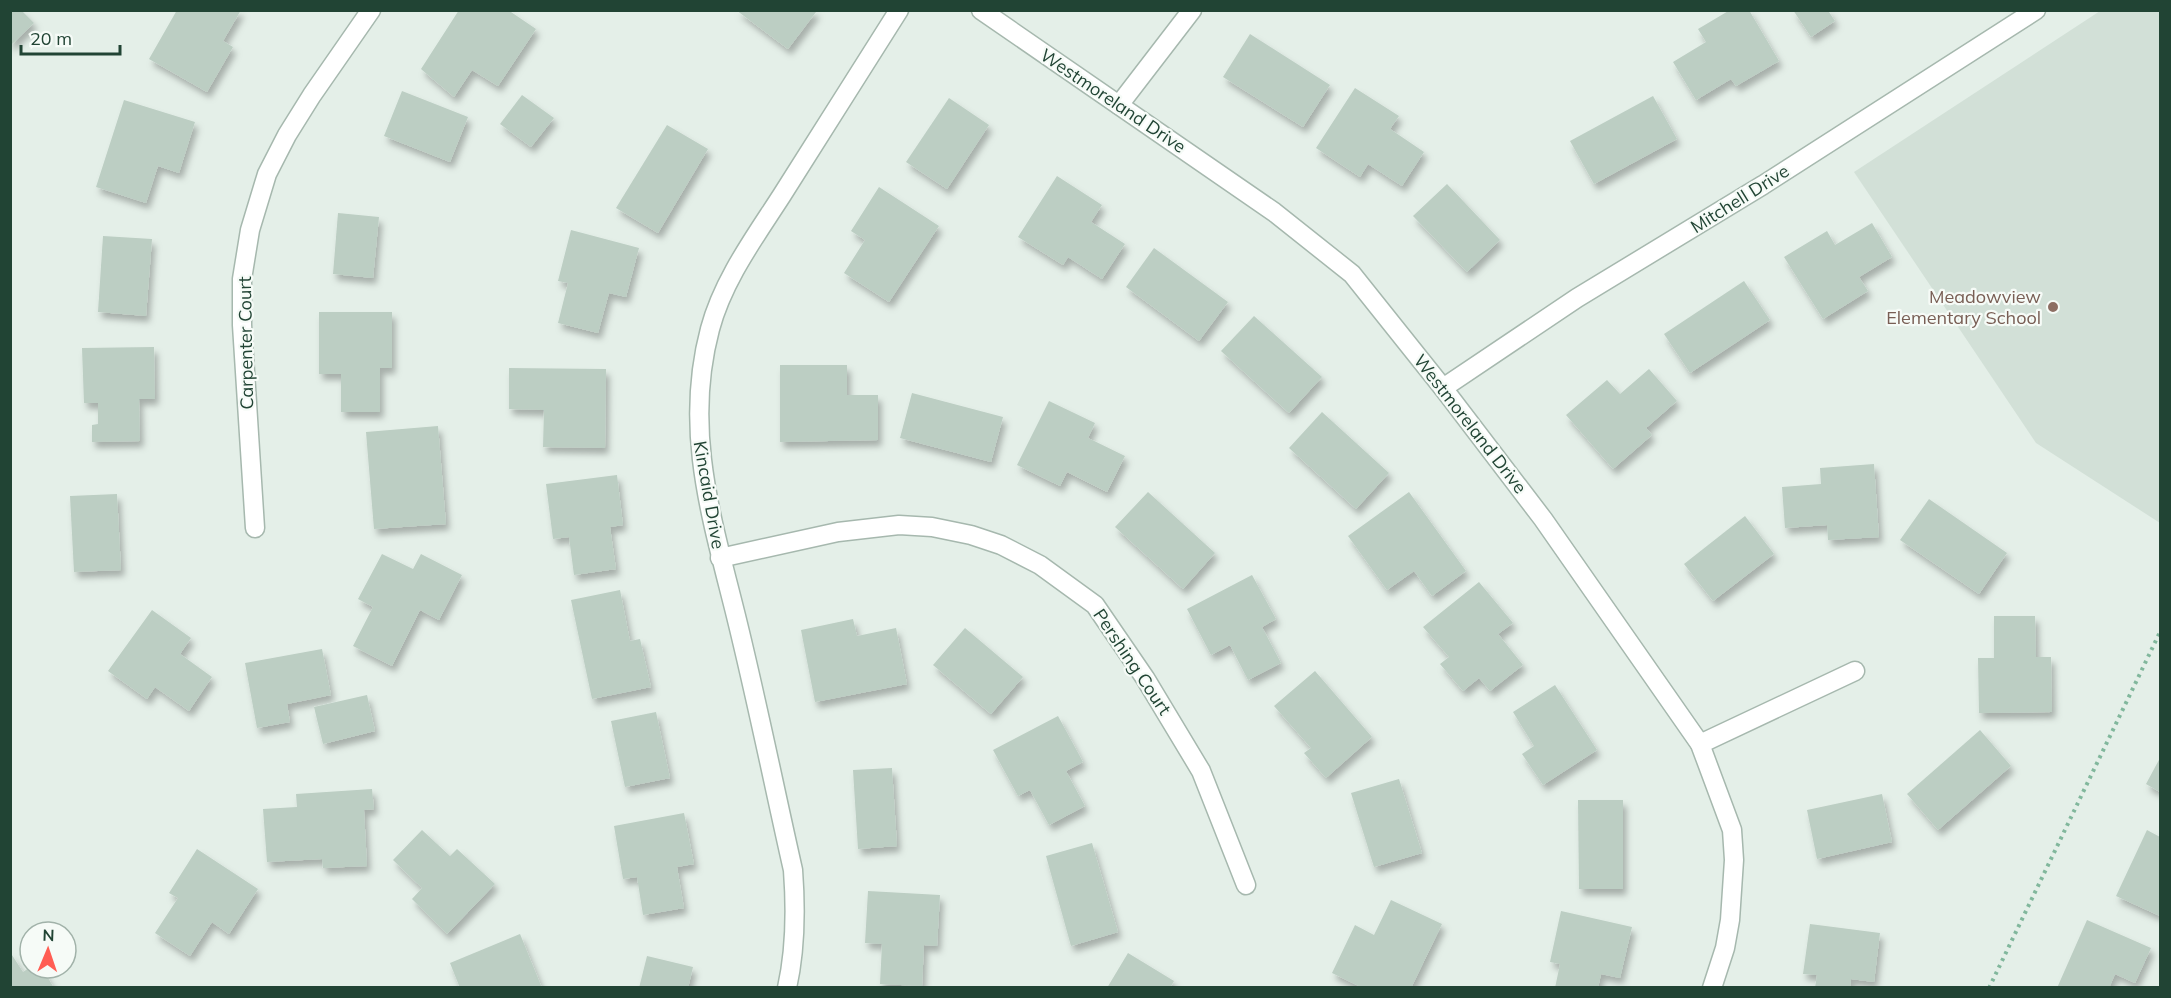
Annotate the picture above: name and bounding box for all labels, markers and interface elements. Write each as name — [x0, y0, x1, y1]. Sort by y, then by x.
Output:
scale bar — [21, 18, 120, 56]
text: 20 m — [30, 27, 72, 50]
street label: Westmoreland Drive — [1036, 43, 1191, 158]
street label: Mitchell Drive — [1686, 159, 1793, 238]
street label: Carpenter Court — [233, 276, 258, 410]
place label: Meadowview Elementary School — [1886, 285, 2041, 329]
marker: Meadowview Elementary School — [2046, 300, 2060, 314]
street label: Westmoreland Drive — [1409, 349, 1532, 498]
street label: Kincaid Drive — [689, 439, 730, 551]
street label: Pershing Court — [1088, 604, 1176, 719]
north arrow — [18, 920, 78, 980]
text: N — [42, 925, 55, 945]

